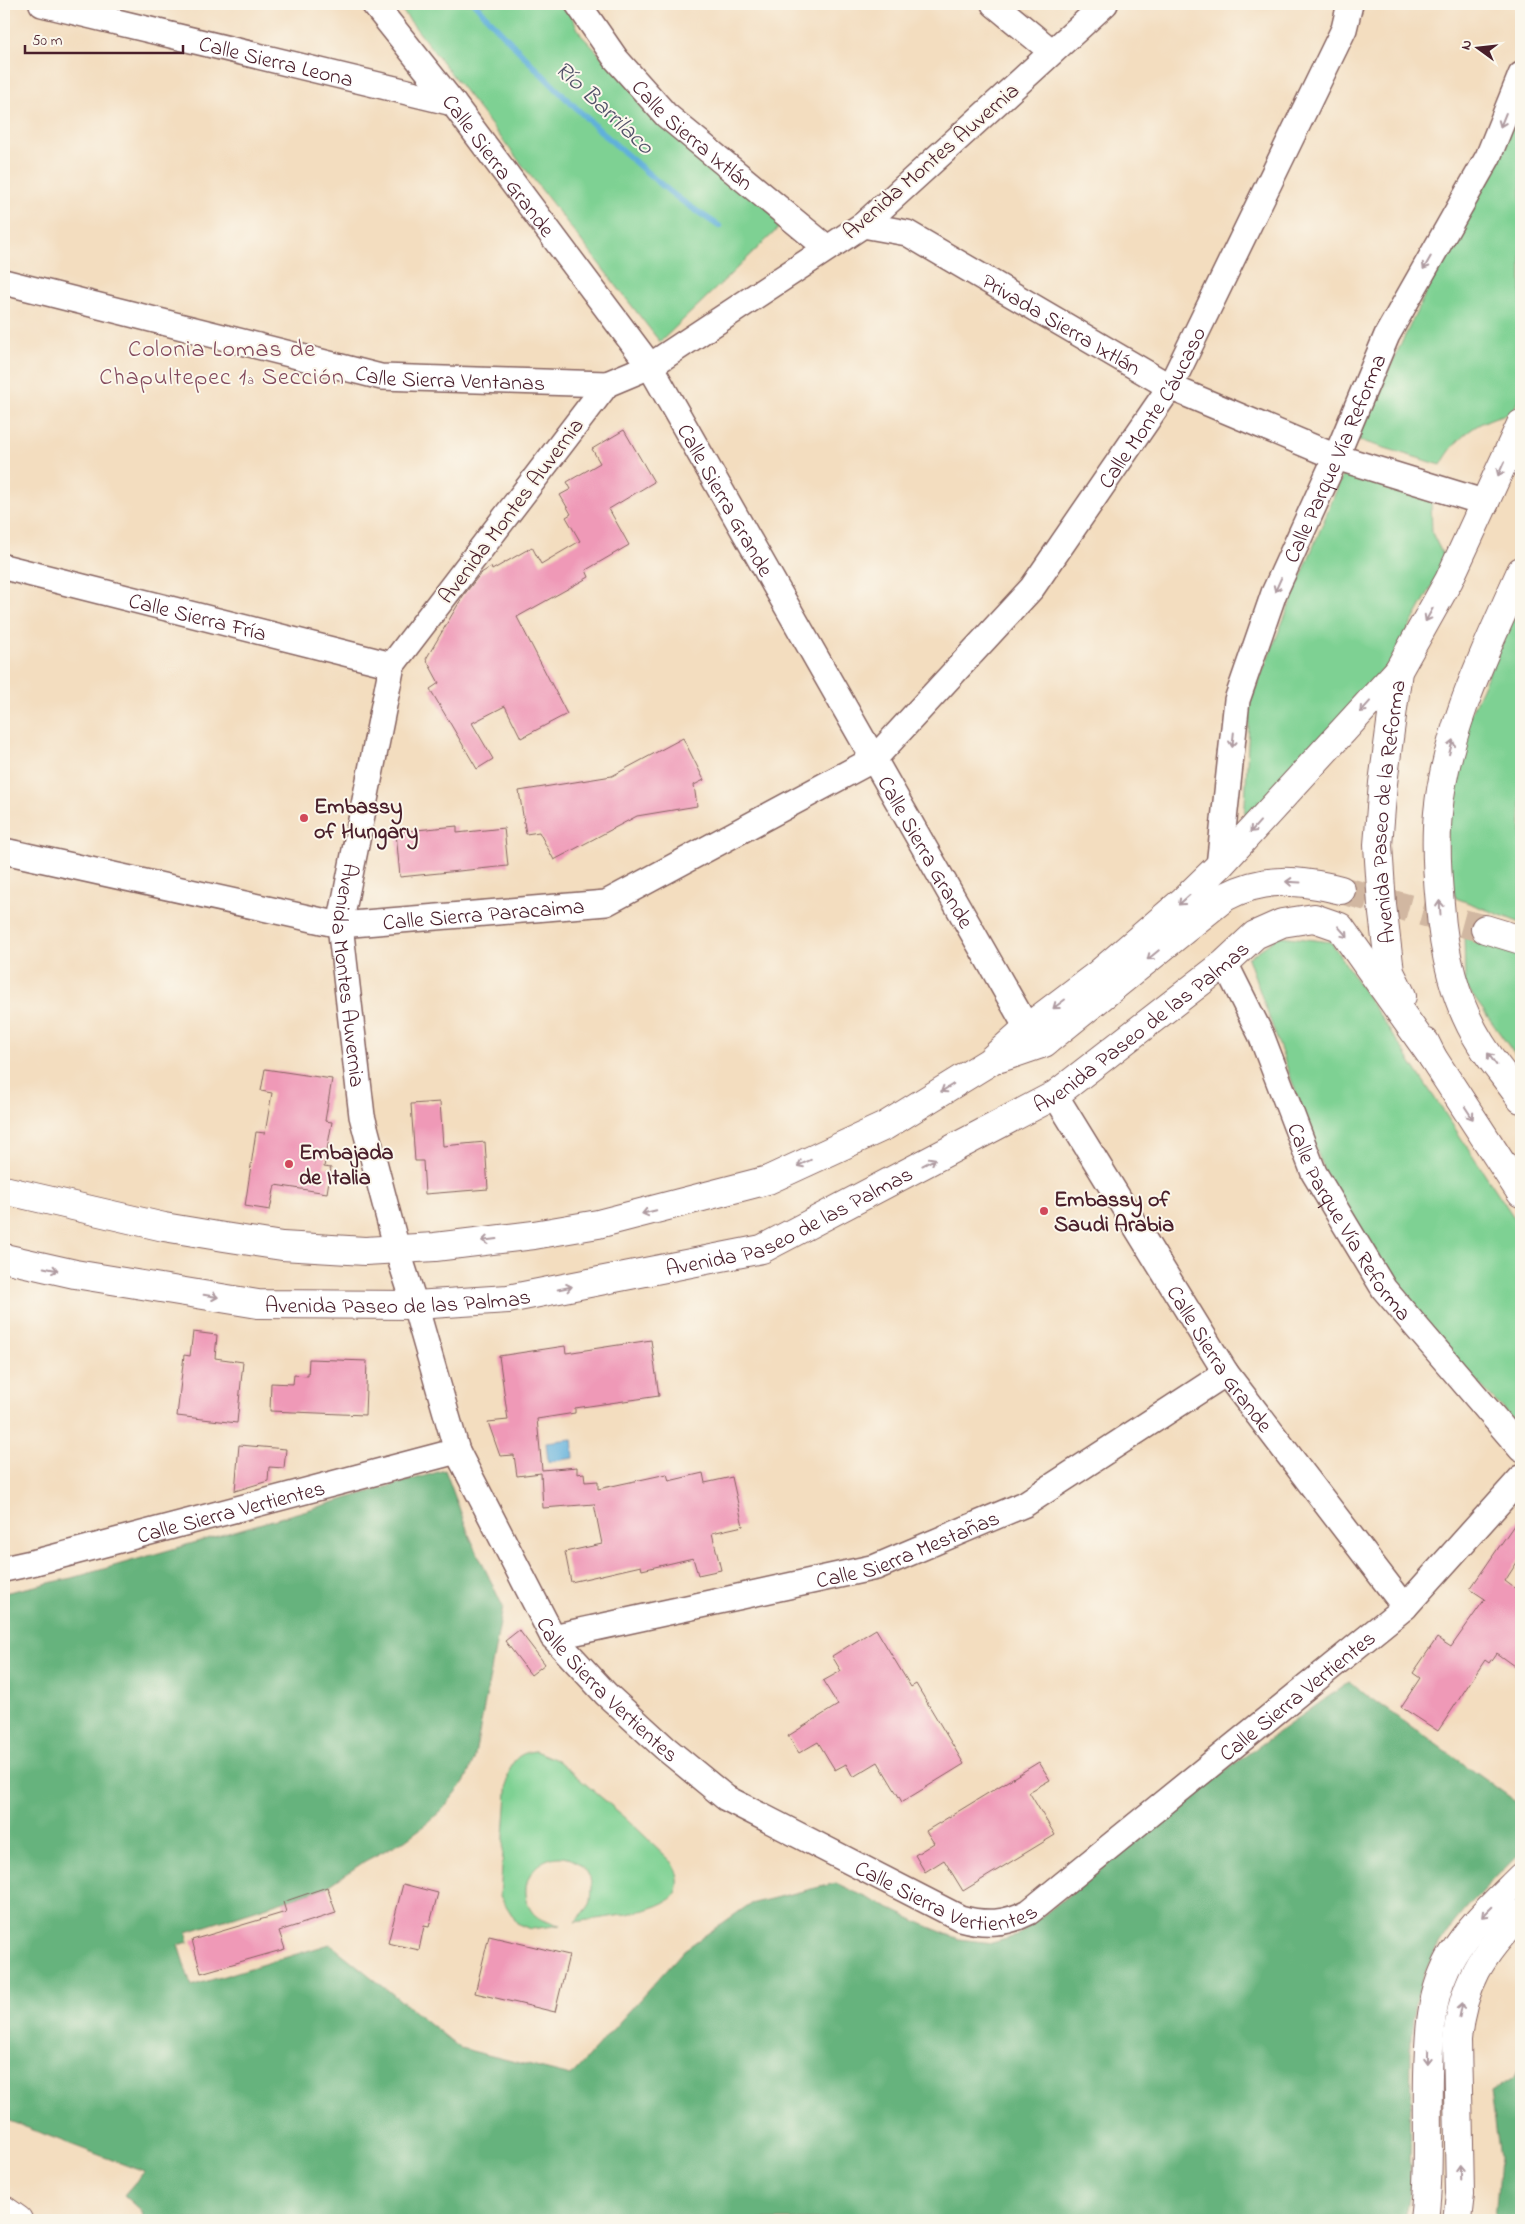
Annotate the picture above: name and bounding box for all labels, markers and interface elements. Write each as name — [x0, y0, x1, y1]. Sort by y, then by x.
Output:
scale bar — [25, 22, 182, 54]
north arrow — [1452, 22, 1502, 72]
street label: Calle Sierra Leona — [195, 29, 356, 97]
text: 50 m — [32, 30, 63, 52]
text: N — [1456, 38, 1478, 52]
water label: Río Barrilaco — [546, 54, 662, 165]
street label: Calle Sierra Ixtlán — [623, 74, 759, 200]
street label: Avenida Montes Auvernia — [836, 76, 1027, 248]
street label: Calle Sierra Grande — [433, 88, 561, 245]
one-way arrow — [1497, 112, 1507, 127]
one-way arrow — [1422, 256, 1432, 271]
street label: Privada Sierra Ixtlán — [975, 267, 1146, 385]
street label: Calle Monte Cáucaso — [1092, 322, 1216, 496]
district label: Colonia Lomas de Chapultepec 1ª Sección — [99, 333, 345, 396]
street label: Calle Parque Vía Reforma — [1277, 350, 1396, 569]
street label: Calle Sierra Ventanas — [351, 358, 546, 401]
street label: Avenida Montes Auvernia — [432, 412, 593, 611]
street label: Calle Sierra Grande — [667, 419, 780, 584]
one-way arrow — [1496, 461, 1506, 476]
one-way arrow — [1273, 577, 1282, 592]
street label: Calle Sierra Fría — [125, 586, 269, 652]
one-way arrow — [1424, 607, 1434, 621]
street label: Avenida Paseo de la Reforma — [1365, 678, 1416, 945]
one-way arrow — [1359, 700, 1371, 713]
one-way arrow — [1228, 732, 1238, 748]
one-way arrow — [1446, 739, 1456, 755]
street label: Calle Sierra Grande — [868, 771, 980, 936]
place label: Embassy of Hungary — [314, 792, 418, 850]
marker: Embassy of Hungary — [298, 812, 310, 824]
one-way arrow — [1250, 820, 1261, 833]
street label: Avenida Montes Auvernia — [321, 860, 372, 1089]
one-way arrow — [1285, 877, 1301, 886]
street label: Calle Sierra Paracaima — [382, 892, 586, 940]
one-way arrow — [1177, 894, 1190, 906]
one-way arrow — [1435, 900, 1445, 916]
one-way arrow — [1337, 926, 1349, 939]
street label: Avenida Paseo de las Palmas — [1028, 935, 1258, 1123]
one-way arrow — [1147, 949, 1160, 960]
one-way arrow — [1053, 998, 1066, 1009]
one-way arrow — [1487, 1053, 1498, 1066]
one-way arrow — [941, 1083, 955, 1093]
one-way arrow — [1465, 1106, 1475, 1120]
street label: Calle Parque Vía Reforma — [1277, 1119, 1418, 1329]
place label: Embajada de Italia — [299, 1138, 394, 1195]
one-way arrow — [921, 1156, 936, 1166]
marker: Embajada de Italia — [283, 1158, 295, 1170]
one-way arrow — [797, 1159, 812, 1169]
street label: Avenida Paseo de las Palmas — [663, 1160, 919, 1287]
place label: Embassy of Saudi Arabia — [1054, 1185, 1174, 1242]
marker: Embassy of Saudi Arabia — [1038, 1205, 1050, 1217]
one-way arrow — [642, 1208, 658, 1217]
one-way arrow — [482, 1235, 498, 1245]
one-way arrow — [43, 1264, 59, 1274]
street label: Calle Sierra Grande — [1157, 1280, 1279, 1440]
street label: Avenida Paseo de las Palmas — [265, 1282, 534, 1324]
one-way arrow — [556, 1283, 572, 1293]
one-way arrow — [203, 1292, 219, 1302]
street label: Calle Sierra Vertientes — [134, 1473, 329, 1554]
street label: Calle Sierra Mestañas — [813, 1504, 1005, 1599]
street label: Calle Sierra Vertientes — [526, 1612, 684, 1772]
street label: Calle Sierra Vertientes — [1213, 1624, 1384, 1771]
street label: Calle Sierra Vertientes — [848, 1854, 1046, 1941]
one-way arrow — [1481, 1905, 1493, 1918]
one-way arrow — [1457, 2002, 1466, 2018]
one-way arrow — [1424, 2049, 1433, 2065]
one-way arrow — [1455, 2164, 1464, 2180]

